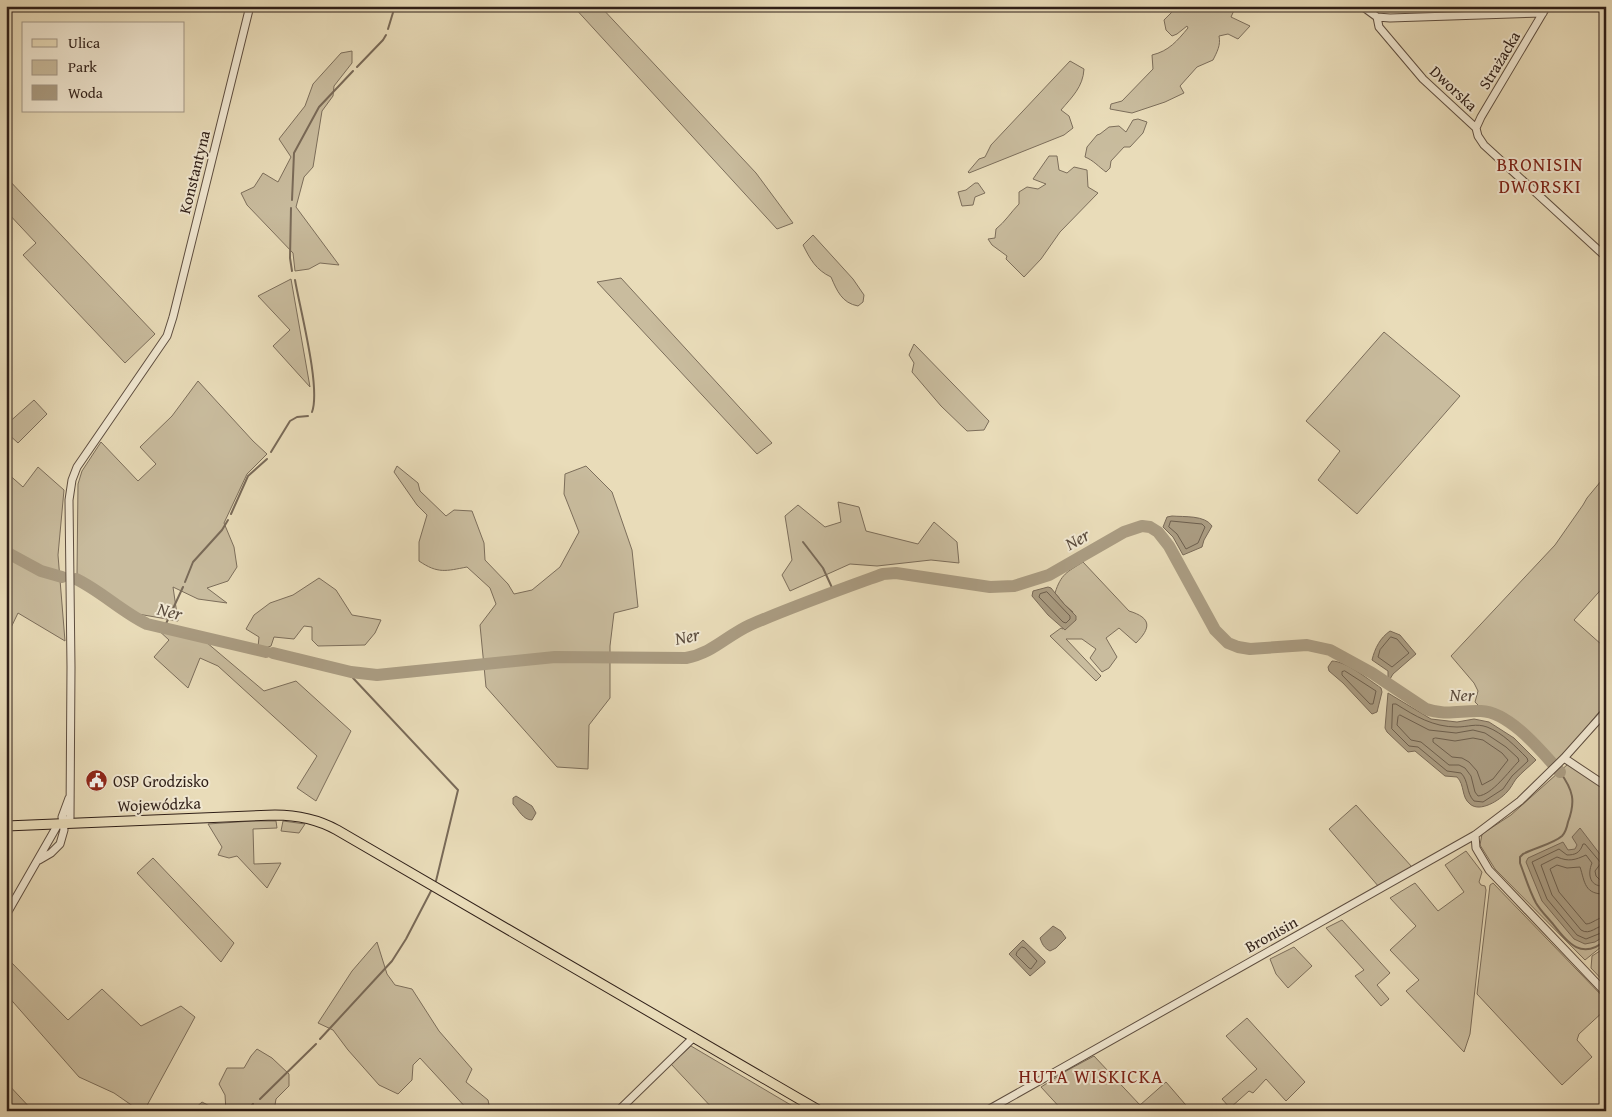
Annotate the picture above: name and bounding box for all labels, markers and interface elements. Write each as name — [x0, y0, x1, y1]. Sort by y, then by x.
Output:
legend — [22, 22, 185, 112]
street label: Strażacka — [1472, 26, 1526, 94]
text: Ulica — [68, 32, 100, 53]
text: Park — [68, 56, 97, 77]
street label: Dworska — [1425, 60, 1484, 117]
text: Woda — [68, 82, 103, 103]
street label: Konstantyna — [172, 127, 216, 216]
district label: BRONISIN DWORSKI — [1496, 150, 1584, 200]
water label: Ner — [1059, 520, 1096, 557]
water label: Ner — [154, 595, 187, 627]
water label: Ner — [671, 620, 703, 652]
water label: Ner — [1449, 681, 1476, 708]
public building icon: OSP Grodzisko — [85, 769, 109, 793]
place label: OSP Grodzisko — [113, 769, 209, 793]
street label: Wojewódzka — [117, 791, 202, 817]
street label: Bronisin — [1240, 910, 1302, 958]
district label: HUTA WISKICKA — [1019, 1062, 1163, 1090]

